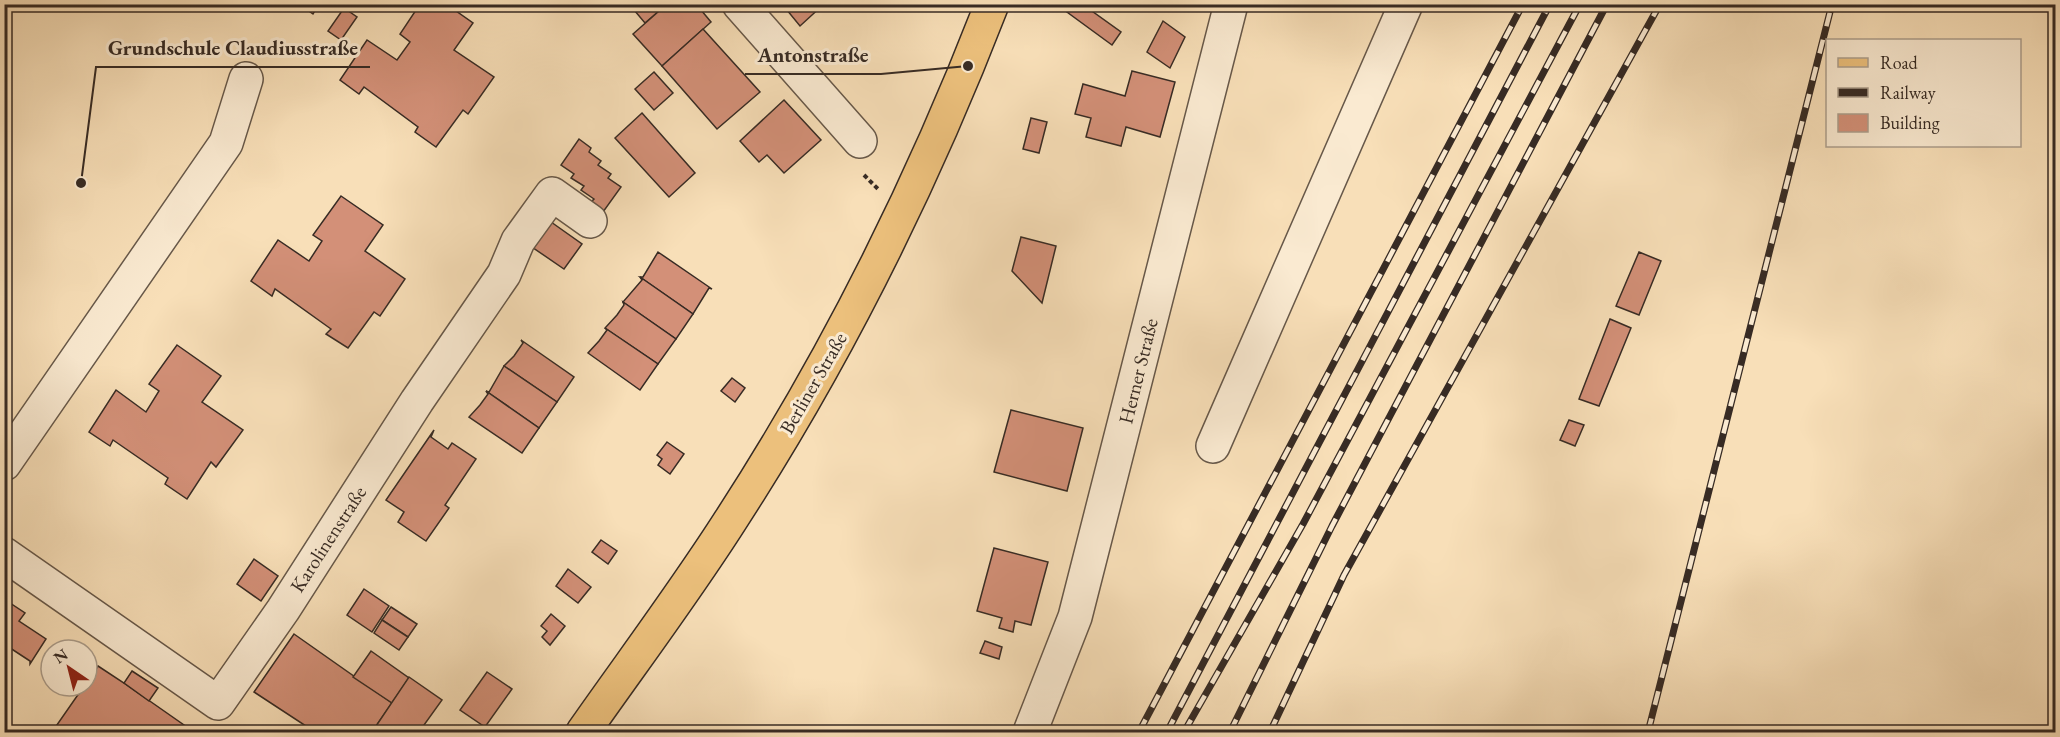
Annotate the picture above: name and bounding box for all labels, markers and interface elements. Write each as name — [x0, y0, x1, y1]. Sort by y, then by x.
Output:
callout: Grundschule Claudiusstraße — [96, 28, 370, 67]
text: Grundschule Claudiusstraße — [108, 34, 358, 61]
callout: Antonstraße — [745, 35, 881, 74]
legend — [1826, 39, 2021, 147]
text: Antonstraße — [756, 41, 869, 68]
text: Road — [1880, 51, 1919, 74]
text: Railway — [1880, 81, 1936, 104]
text: Building — [1880, 111, 1940, 134]
street label: Herner Straße — [1112, 315, 1164, 426]
street label: Berliner Straße — [773, 327, 853, 438]
street label: Karolinenstraße — [284, 481, 372, 597]
north arrow — [39, 638, 99, 698]
text: N — [49, 644, 72, 668]

